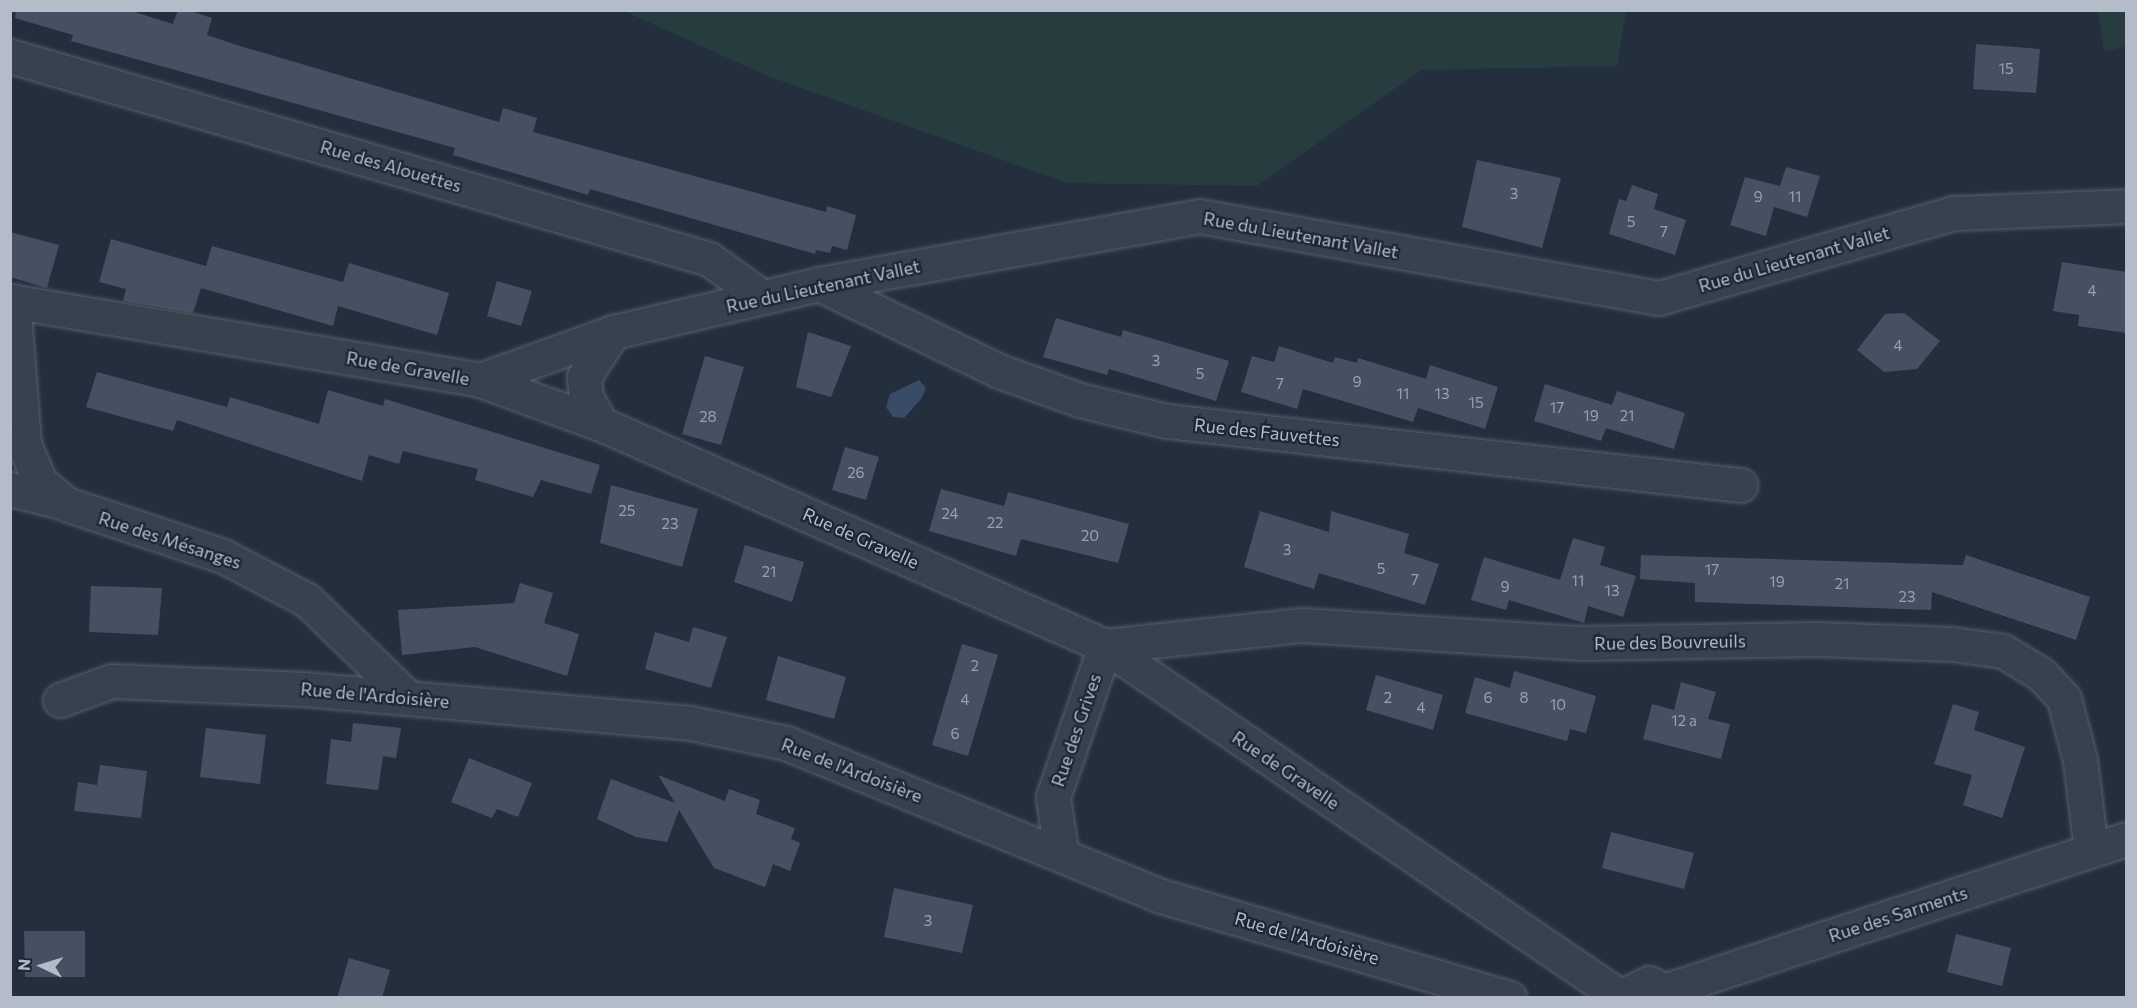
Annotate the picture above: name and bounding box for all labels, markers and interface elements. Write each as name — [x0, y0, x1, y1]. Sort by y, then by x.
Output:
house number: 15 — [1998, 60, 2014, 78]
street label: Rue des Alouettes — [318, 136, 464, 196]
house number: 3 — [1510, 185, 1518, 203]
house number: 9 — [1753, 188, 1763, 206]
house number: 11 — [1789, 188, 1801, 206]
street label: Rue du Lieutenant Vallet — [1202, 207, 1400, 263]
house number: 5 — [1627, 213, 1635, 231]
street label: Rue du Lieutenant Vallet — [1696, 221, 1892, 297]
house number: 7 — [1660, 223, 1668, 241]
street label: Rue du Lieutenant Vallet — [724, 255, 922, 317]
house number: 4 — [2088, 282, 2096, 300]
house number: 4 — [1894, 337, 1902, 355]
street label: Rue de Gravelle — [345, 347, 471, 389]
house number: 3 — [1152, 352, 1160, 370]
house number: 5 — [1196, 365, 1204, 383]
house number: 9 — [1352, 373, 1362, 391]
house number: 7 — [1276, 375, 1284, 393]
house number: 11 — [1397, 385, 1409, 403]
house number: 13 — [1435, 385, 1449, 403]
house number: 15 — [1468, 394, 1484, 412]
house number: 17 — [1550, 399, 1564, 417]
house number: 19 — [1583, 407, 1599, 425]
house number: 21 — [1620, 407, 1634, 425]
house number: 28 — [699, 408, 717, 426]
street label: Rue des Fauvettes — [1193, 414, 1341, 450]
house number: 26 — [847, 464, 865, 482]
house number: 25 — [619, 502, 635, 520]
street label: Rue de Gravelle — [800, 503, 922, 573]
house number: 24 — [941, 505, 959, 523]
street label: Rue des Mésanges — [96, 507, 244, 573]
house number: 22 — [987, 514, 1003, 532]
house number: 23 — [662, 515, 678, 533]
house number: 20 — [1081, 527, 1099, 545]
house number: 3 — [1283, 541, 1291, 559]
house number: 5 — [1377, 560, 1385, 578]
house number: 17 — [1705, 561, 1719, 579]
house number: 21 — [762, 563, 776, 581]
house number: 7 — [1411, 571, 1419, 589]
house number: 11 — [1572, 572, 1584, 590]
house number: 19 — [1769, 573, 1785, 591]
house number: 21 — [1835, 575, 1849, 593]
house number: 9 — [1500, 578, 1510, 596]
house number: 13 — [1605, 582, 1619, 600]
house number: 23 — [1899, 588, 1915, 606]
street label: Rue des Bouvreuils — [1594, 630, 1746, 654]
house number: 2 — [971, 657, 979, 675]
street label: Rue des Grives — [1047, 671, 1105, 789]
street label: Rue de l'Ardoisière — [300, 678, 450, 712]
house number: 2 — [1384, 689, 1392, 707]
house number: 6 — [1483, 689, 1493, 707]
house number: 8 — [1519, 689, 1529, 707]
house number: 4 — [961, 691, 969, 709]
house number: 10 — [1550, 696, 1566, 714]
house number: 4 — [1417, 699, 1425, 717]
house number: 12 a — [1671, 712, 1697, 730]
house number: 6 — [950, 725, 960, 743]
street label: Rue de Gravelle — [1228, 726, 1344, 814]
street label: Rue de l'Ardoisière — [778, 733, 926, 807]
street label: Rue des Sarments — [1826, 881, 1970, 947]
street label: Rue de l'Ardoisière — [1232, 907, 1382, 969]
house number: 3 — [924, 912, 932, 930]
north arrow — [12, 936, 72, 996]
text: N — [14, 958, 33, 971]

